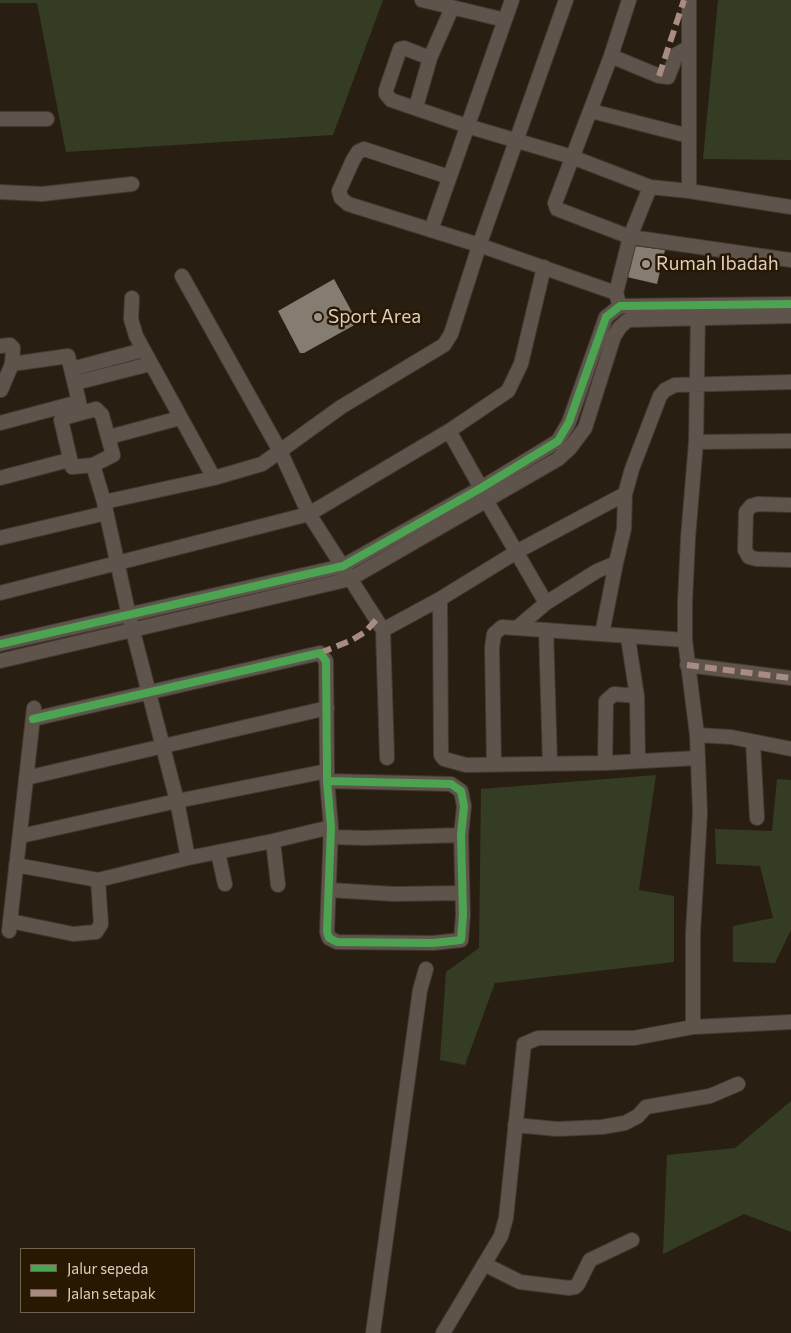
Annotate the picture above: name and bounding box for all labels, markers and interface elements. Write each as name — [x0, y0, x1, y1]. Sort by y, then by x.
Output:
place label: Rumah Ibadah — [656, 253, 779, 275]
marker: Rumah Ibadah — [640, 258, 652, 270]
place label: Sport Area — [328, 306, 421, 328]
marker: Sport Area — [312, 311, 324, 323]
legend — [20, 1248, 195, 1313]
text: Jalur sepeda — [67, 1259, 148, 1277]
text: Jalan setapak — [67, 1284, 156, 1302]

